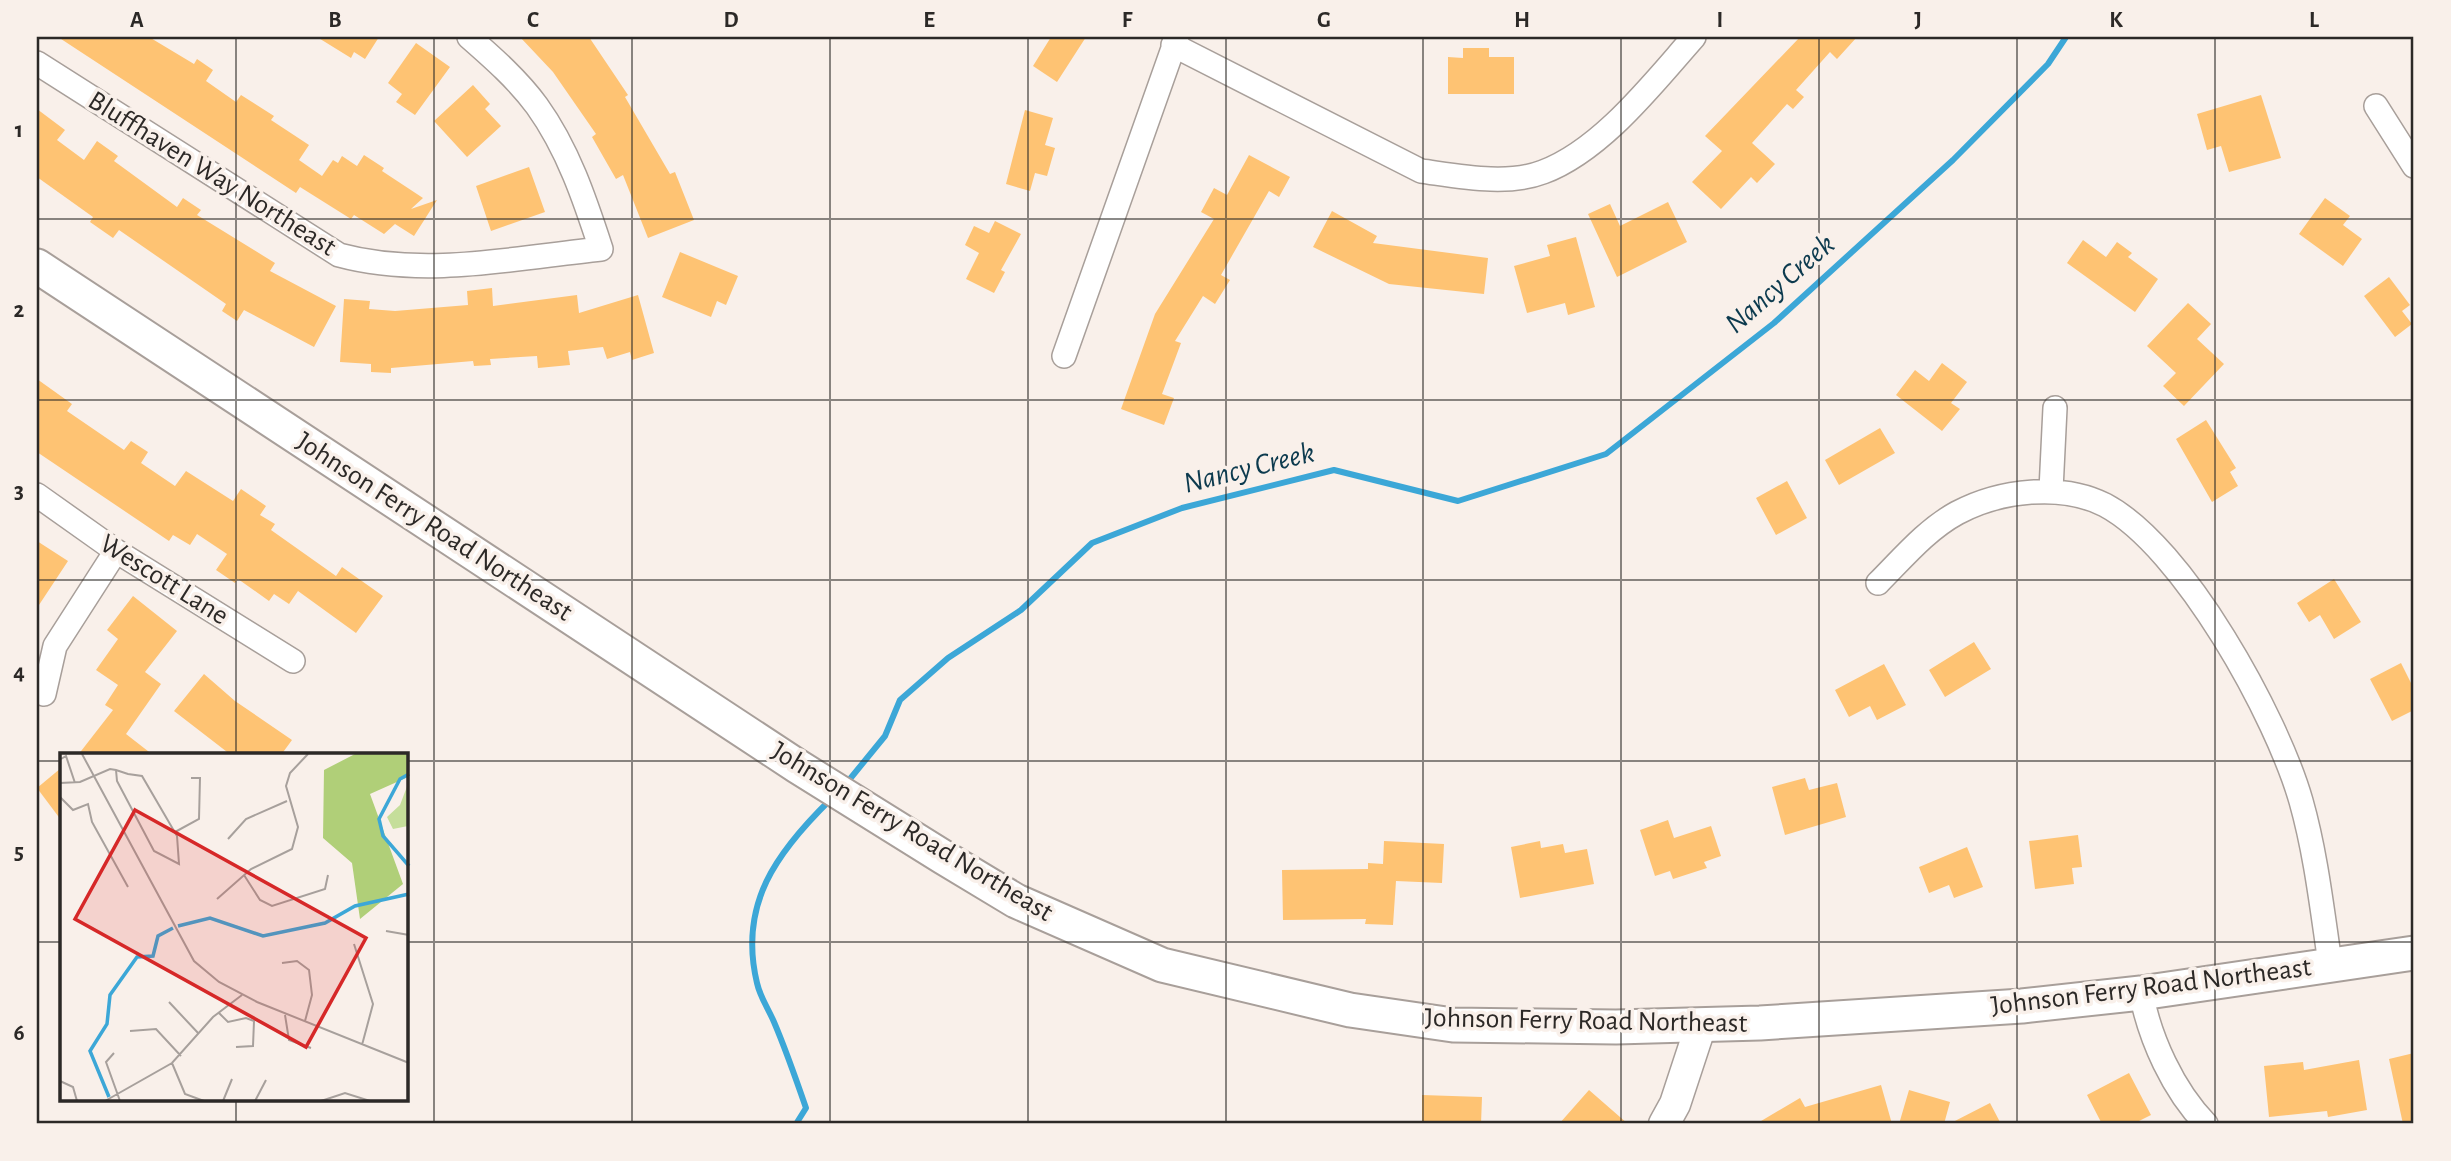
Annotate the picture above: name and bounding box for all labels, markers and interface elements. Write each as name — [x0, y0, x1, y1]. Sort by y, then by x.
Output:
text: A — [130, 9, 144, 32]
text: B — [328, 9, 342, 32]
text: C — [527, 9, 539, 32]
text: D — [723, 9, 739, 32]
text: E — [923, 9, 935, 32]
text: F — [1122, 9, 1133, 32]
text: G — [1317, 9, 1331, 32]
text: H — [1514, 9, 1530, 32]
text: I — [1717, 9, 1723, 32]
text: J — [1914, 9, 1922, 32]
text: K — [2109, 9, 2123, 32]
text: L — [2309, 9, 2319, 32]
street label: Bluffhaven Way Northeast — [83, 86, 341, 262]
text: 1 — [15, 119, 23, 142]
water label: Nancy Creek — [1720, 229, 1840, 339]
text: 2 — [14, 299, 25, 322]
street label: Johnson Ferry Road Northeast — [291, 427, 577, 627]
water label: Nancy Creek — [1180, 437, 1318, 499]
text: 3 — [14, 480, 24, 503]
street label: Wescott Lane — [95, 530, 233, 630]
text: 4 — [13, 661, 25, 684]
street label: Johnson Ferry Road Northeast — [767, 737, 1058, 927]
inset map — [60, 753, 408, 1102]
text: 5 — [14, 841, 24, 864]
street label: Johnson Ferry Road Northeast — [1989, 953, 2313, 1021]
street label: Johnson Ferry Road Northeast — [1424, 1004, 1748, 1038]
text: 6 — [13, 1022, 25, 1045]

